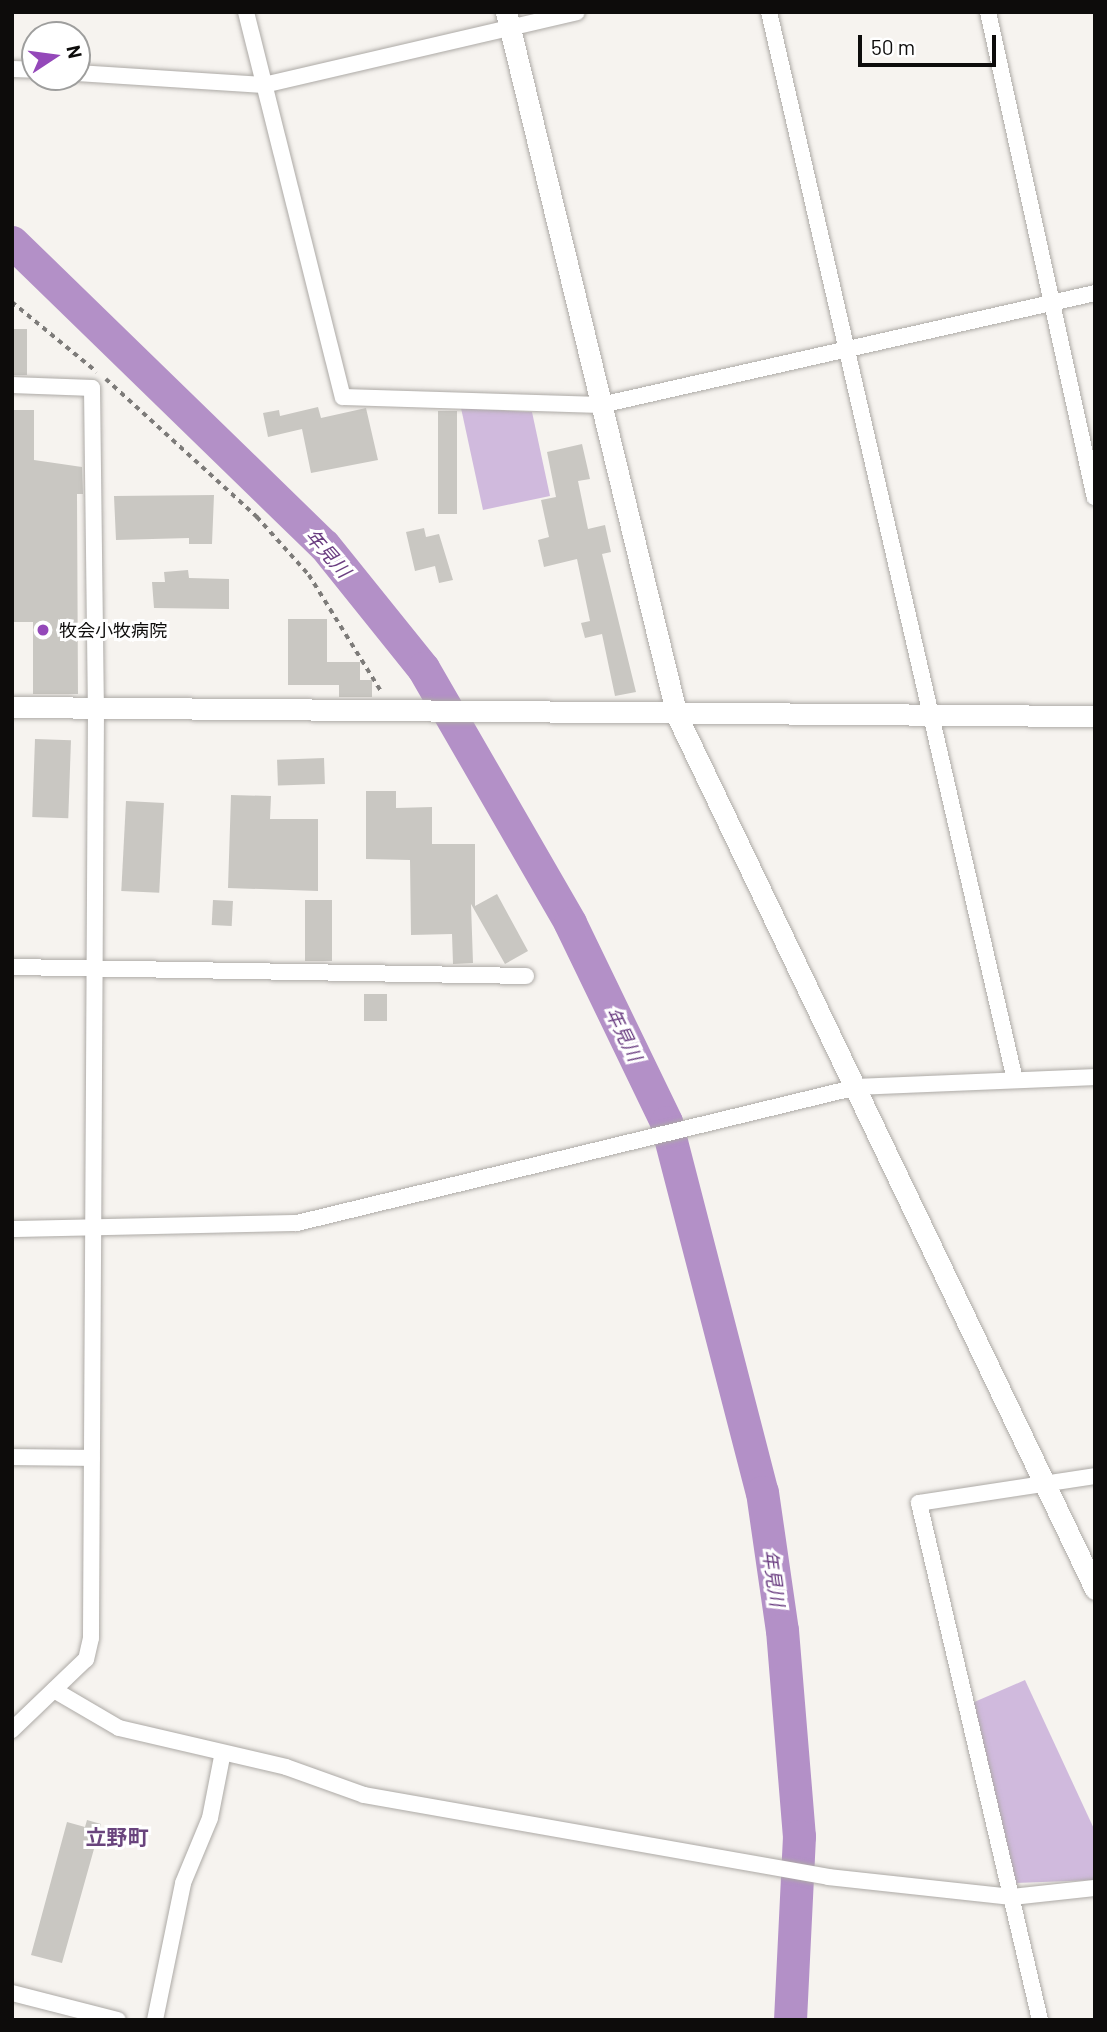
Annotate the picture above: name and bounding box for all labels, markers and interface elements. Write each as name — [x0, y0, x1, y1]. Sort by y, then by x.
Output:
north arrow — [21, 21, 91, 91]
scale bar — [862, 21, 1000, 65]
text: 50 m — [871, 34, 915, 59]
text: N — [62, 43, 88, 60]
water label: 年見川 — [301, 524, 355, 582]
place label: 牧会小牧病院 — [59, 619, 167, 641]
marker: 牧会小牧病院 — [33, 620, 53, 640]
water label: 年見川 — [601, 1003, 647, 1065]
water label: 年見川 — [759, 1548, 789, 1608]
district label: 立野町 — [86, 1824, 148, 1850]

